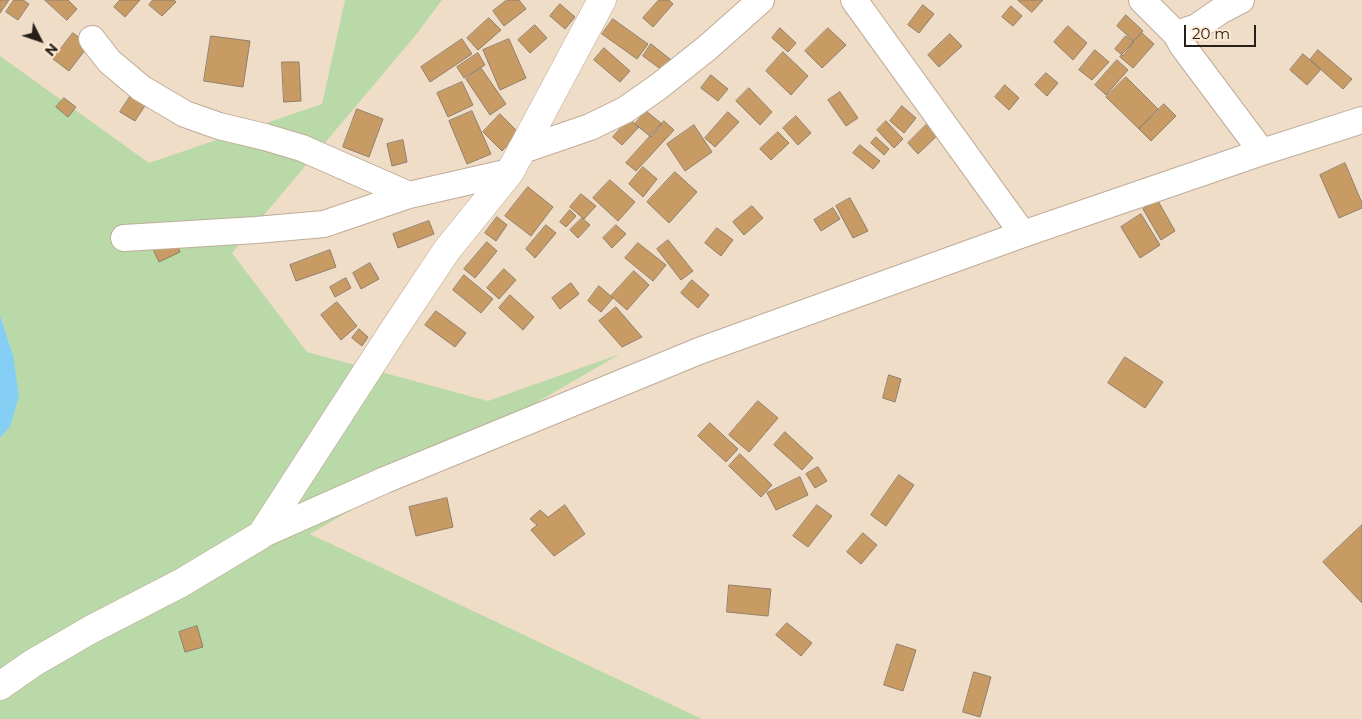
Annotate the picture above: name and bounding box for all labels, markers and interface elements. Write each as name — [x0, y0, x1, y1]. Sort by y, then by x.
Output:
north arrow — [15, 15, 65, 65]
scale bar — [1187, 15, 1260, 47]
text: 20 m — [1192, 24, 1230, 43]
text: N — [41, 40, 62, 60]

